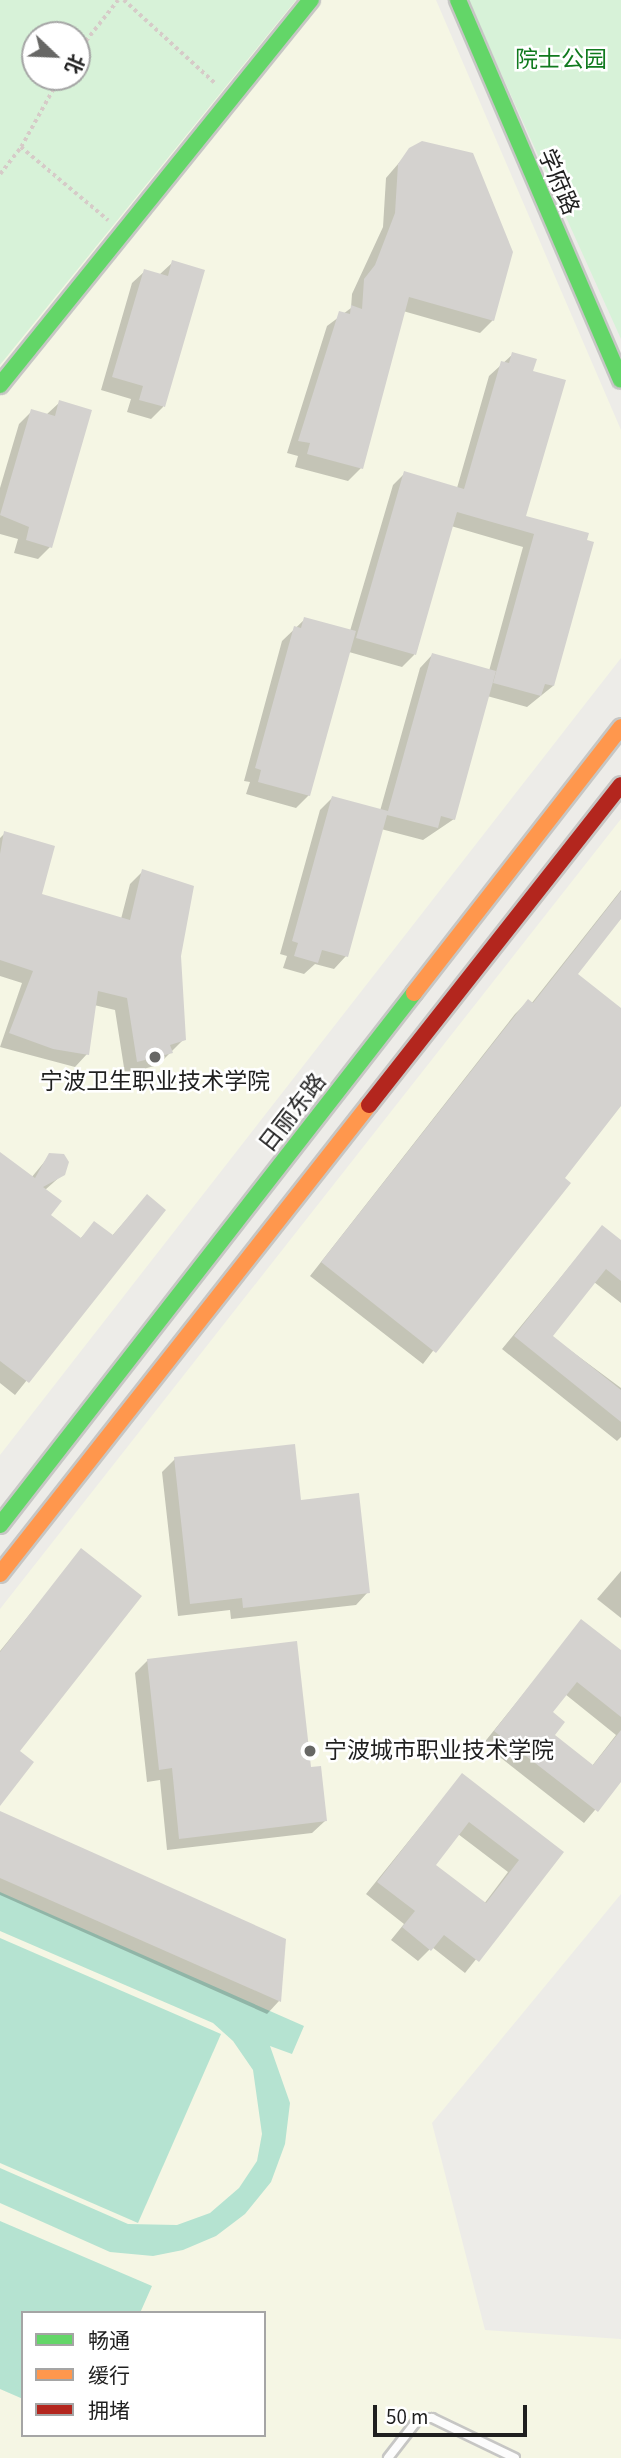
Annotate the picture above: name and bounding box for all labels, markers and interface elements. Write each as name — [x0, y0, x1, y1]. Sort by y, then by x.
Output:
north arrow — [21, 21, 91, 91]
park label: 院士公园 — [515, 46, 607, 74]
text: 北 — [58, 50, 90, 78]
street label: 学府路 — [532, 145, 584, 219]
marker: 宁波卫生职业技术学院 — [147, 1049, 163, 1065]
place label: 宁波卫生职业技术学院 — [40, 1068, 270, 1096]
street label: 日丽东路 — [254, 1068, 332, 1158]
place label: 宁波城市职业技术学院 — [324, 1737, 554, 1765]
marker: 宁波城市职业技术学院 — [302, 1743, 318, 1759]
legend — [21, 2311, 266, 2437]
text: 畅通 — [88, 2326, 130, 2356]
text: 缓行 — [88, 2361, 130, 2391]
scale bar — [376, 2392, 530, 2436]
text: 拥堵 — [88, 2396, 130, 2426]
text: 50 m — [386, 2402, 428, 2432]

